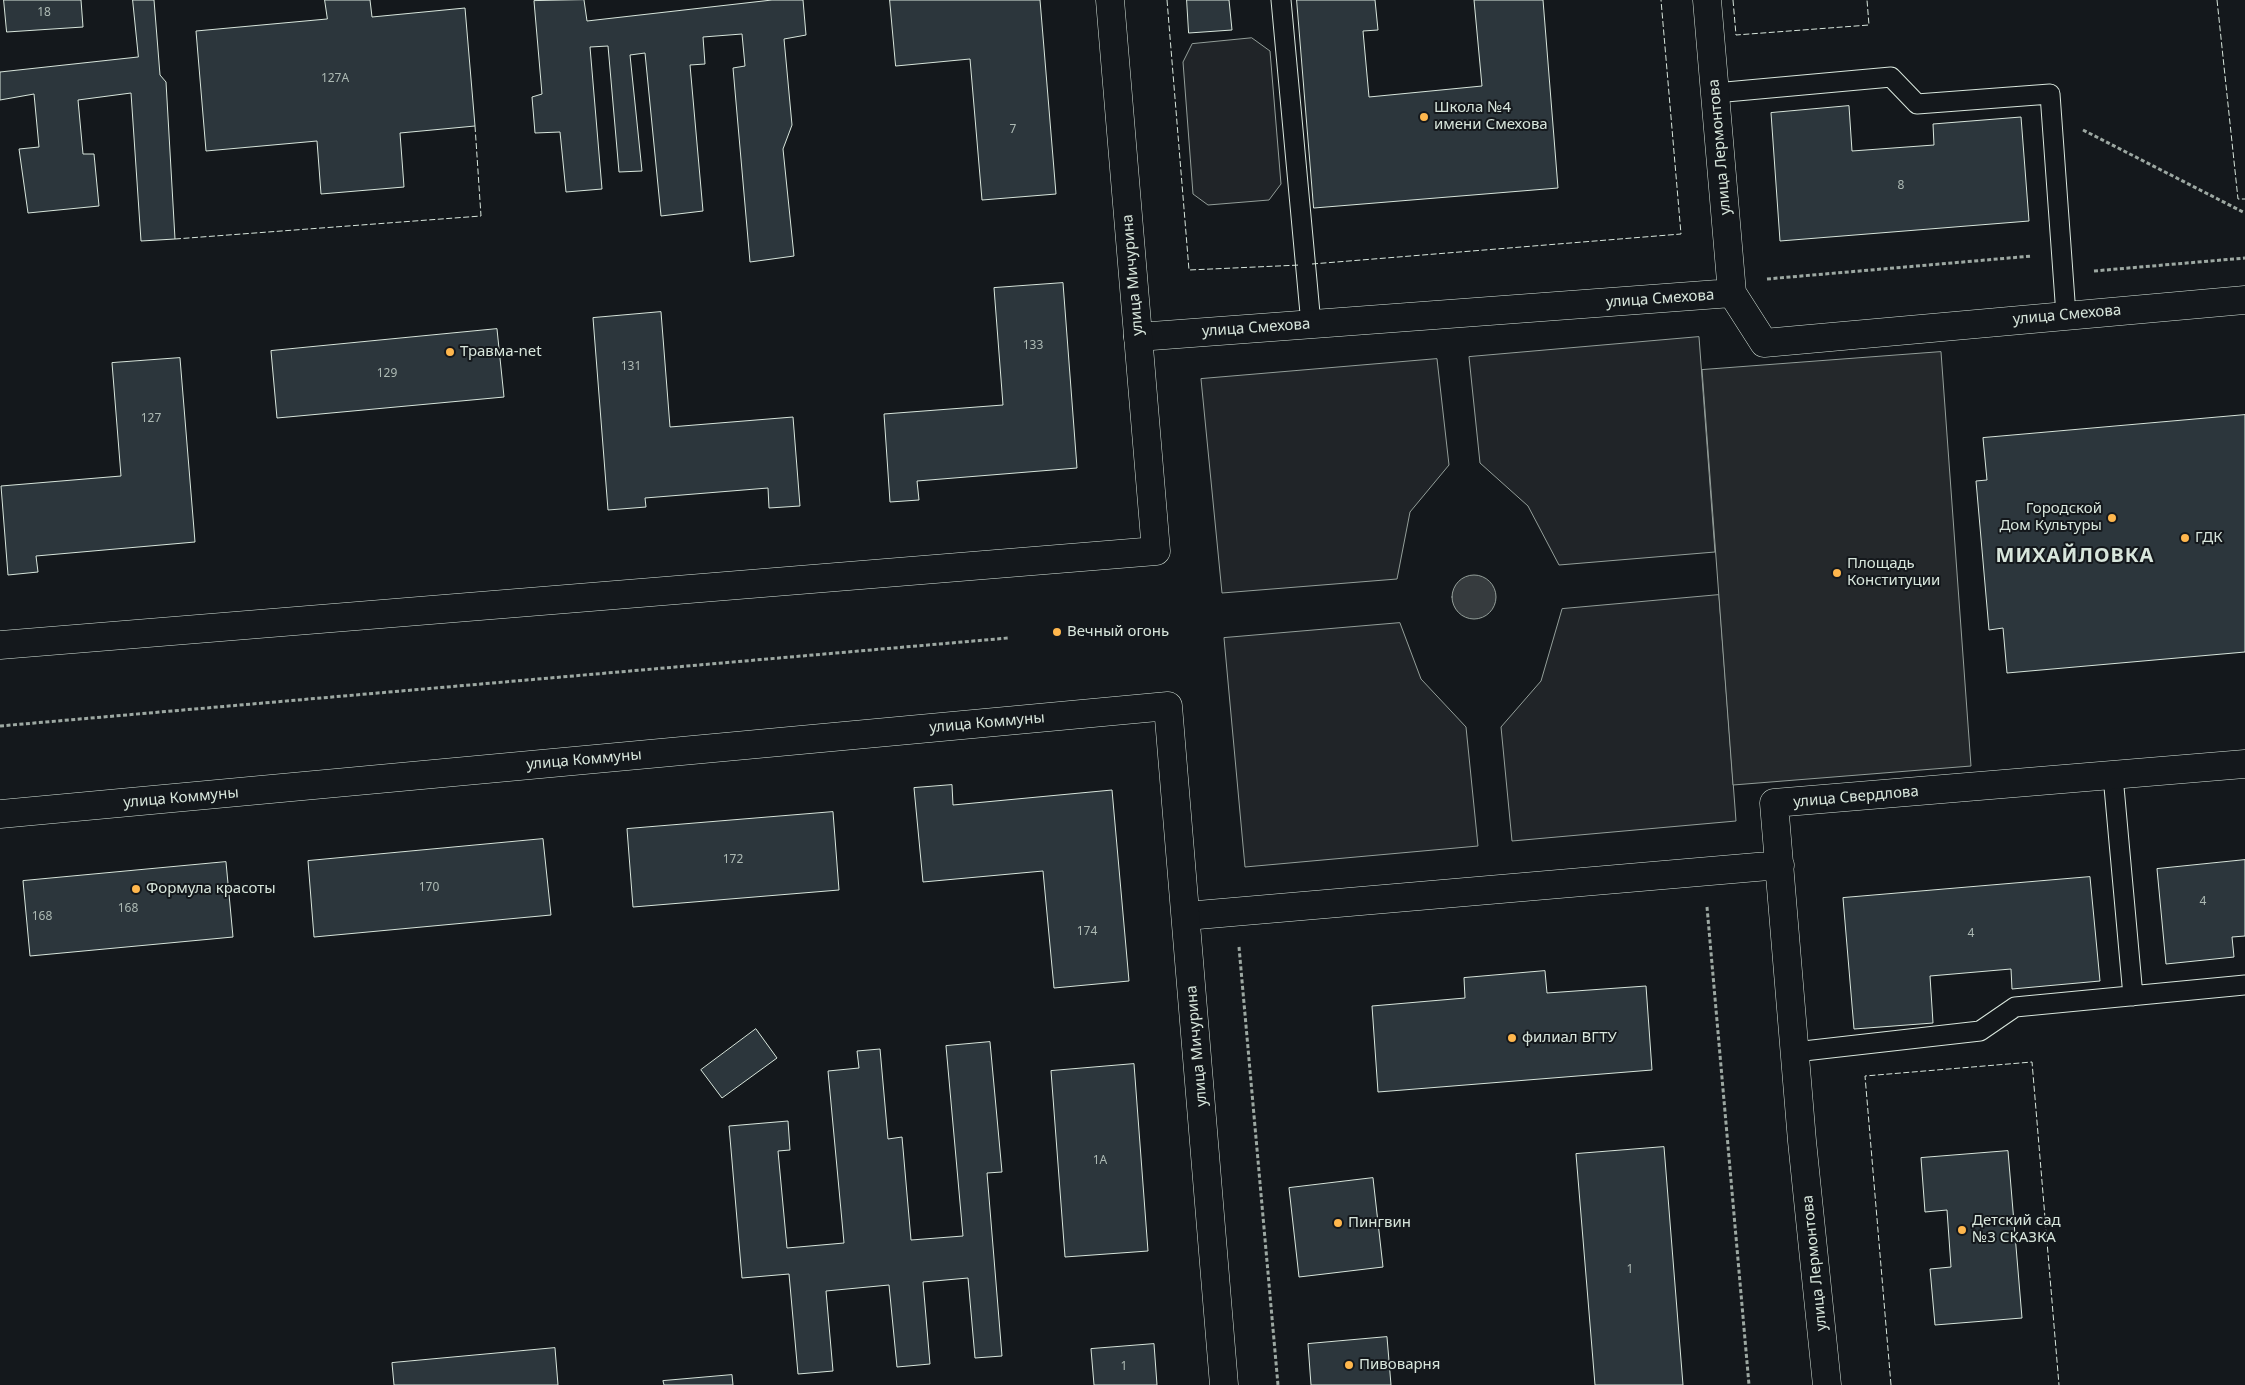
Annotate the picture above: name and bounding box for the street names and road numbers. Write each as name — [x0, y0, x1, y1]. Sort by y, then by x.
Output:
street label: улица Лермонтова — [1705, 78, 1735, 216]
street label: улица Мичурина — [1119, 214, 1147, 336]
street label: улица Смехова — [1605, 286, 1715, 312]
street label: улица Смехова — [2012, 301, 2122, 329]
street label: улица Смехова — [1201, 315, 1311, 341]
street label: улица Коммуны — [929, 709, 1045, 737]
street label: улица Коммуны — [526, 746, 642, 774]
street label: улица Свердлова — [1793, 783, 1919, 811]
street label: улица Коммуны — [123, 784, 239, 812]
street label: улица Мичурина — [1183, 985, 1211, 1107]
street label: улица Лермонтова — [1799, 1194, 1831, 1332]

